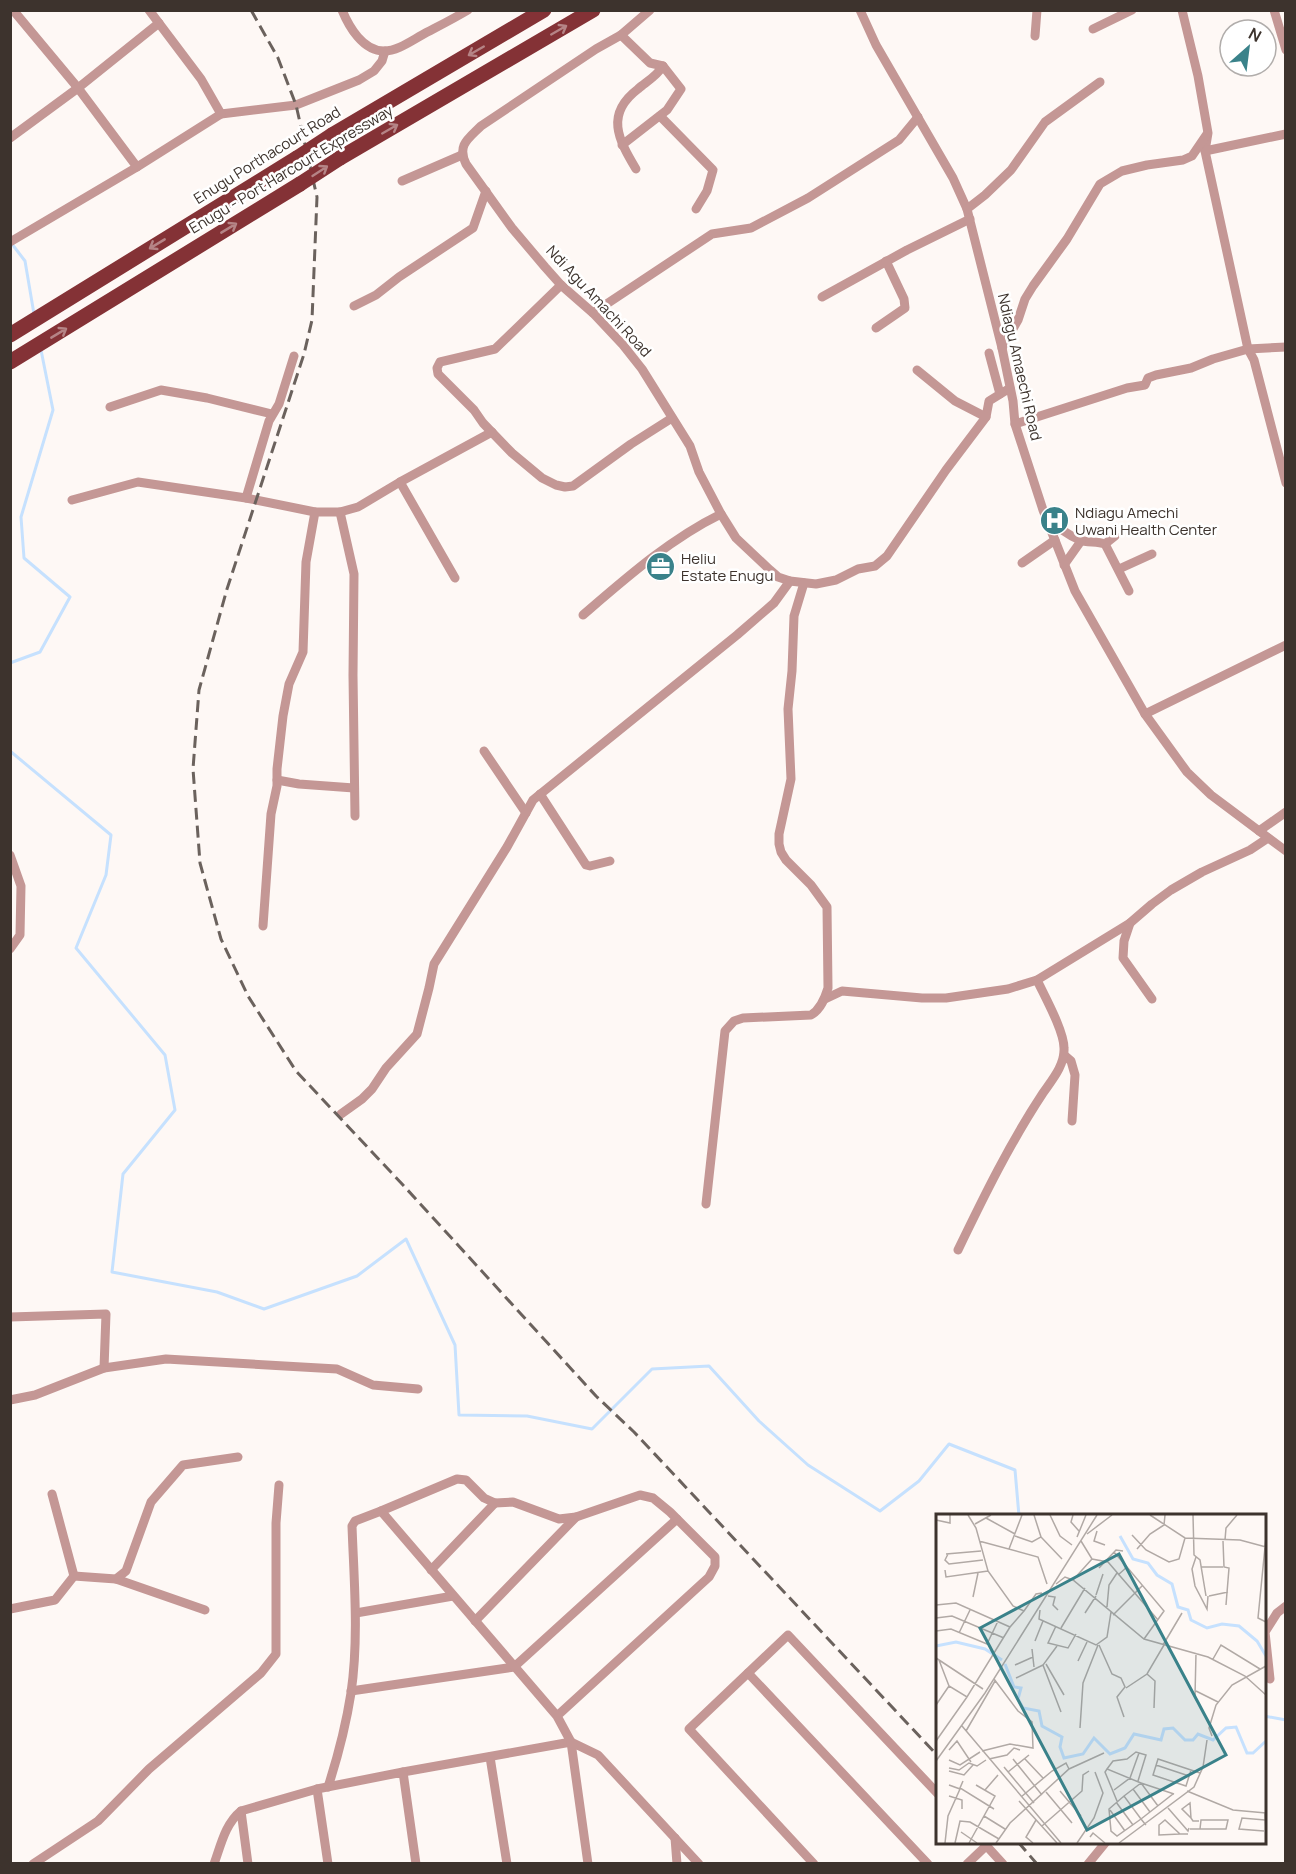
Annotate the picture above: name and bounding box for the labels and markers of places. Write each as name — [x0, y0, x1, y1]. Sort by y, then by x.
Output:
place label: Ndiagu Amechi Uwani Health Center — [1075, 502, 1218, 540]
hospital icon: Ndiagu Amechi Uwani Health Center — [1038, 505, 1070, 537]
place label: Heliu Estate Enugu — [681, 548, 773, 586]
office icon: Heliu Estate Enugu — [644, 551, 676, 583]

